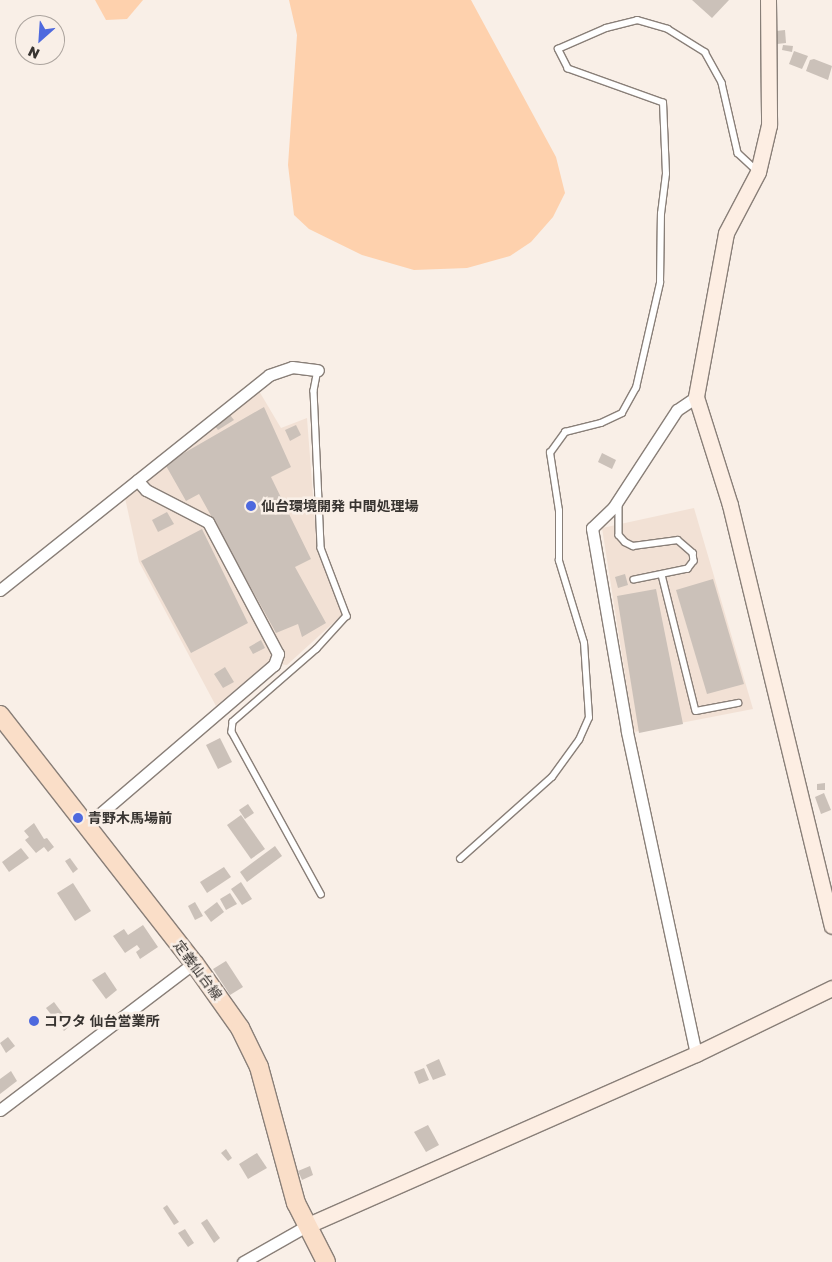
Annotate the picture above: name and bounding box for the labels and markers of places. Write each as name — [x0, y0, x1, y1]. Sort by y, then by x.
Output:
place label: 仙台環境開発 中間処理場 — [261, 498, 418, 514]
marker: 仙台環境開発 中間処理場 — [245, 500, 257, 512]
place label: 青野木馬場前 — [88, 810, 172, 826]
marker: 青野木馬場前 — [72, 812, 84, 824]
place label: コワタ 仙台営業所 — [44, 1013, 159, 1029]
marker: コワタ 仙台営業所 — [28, 1015, 40, 1027]

